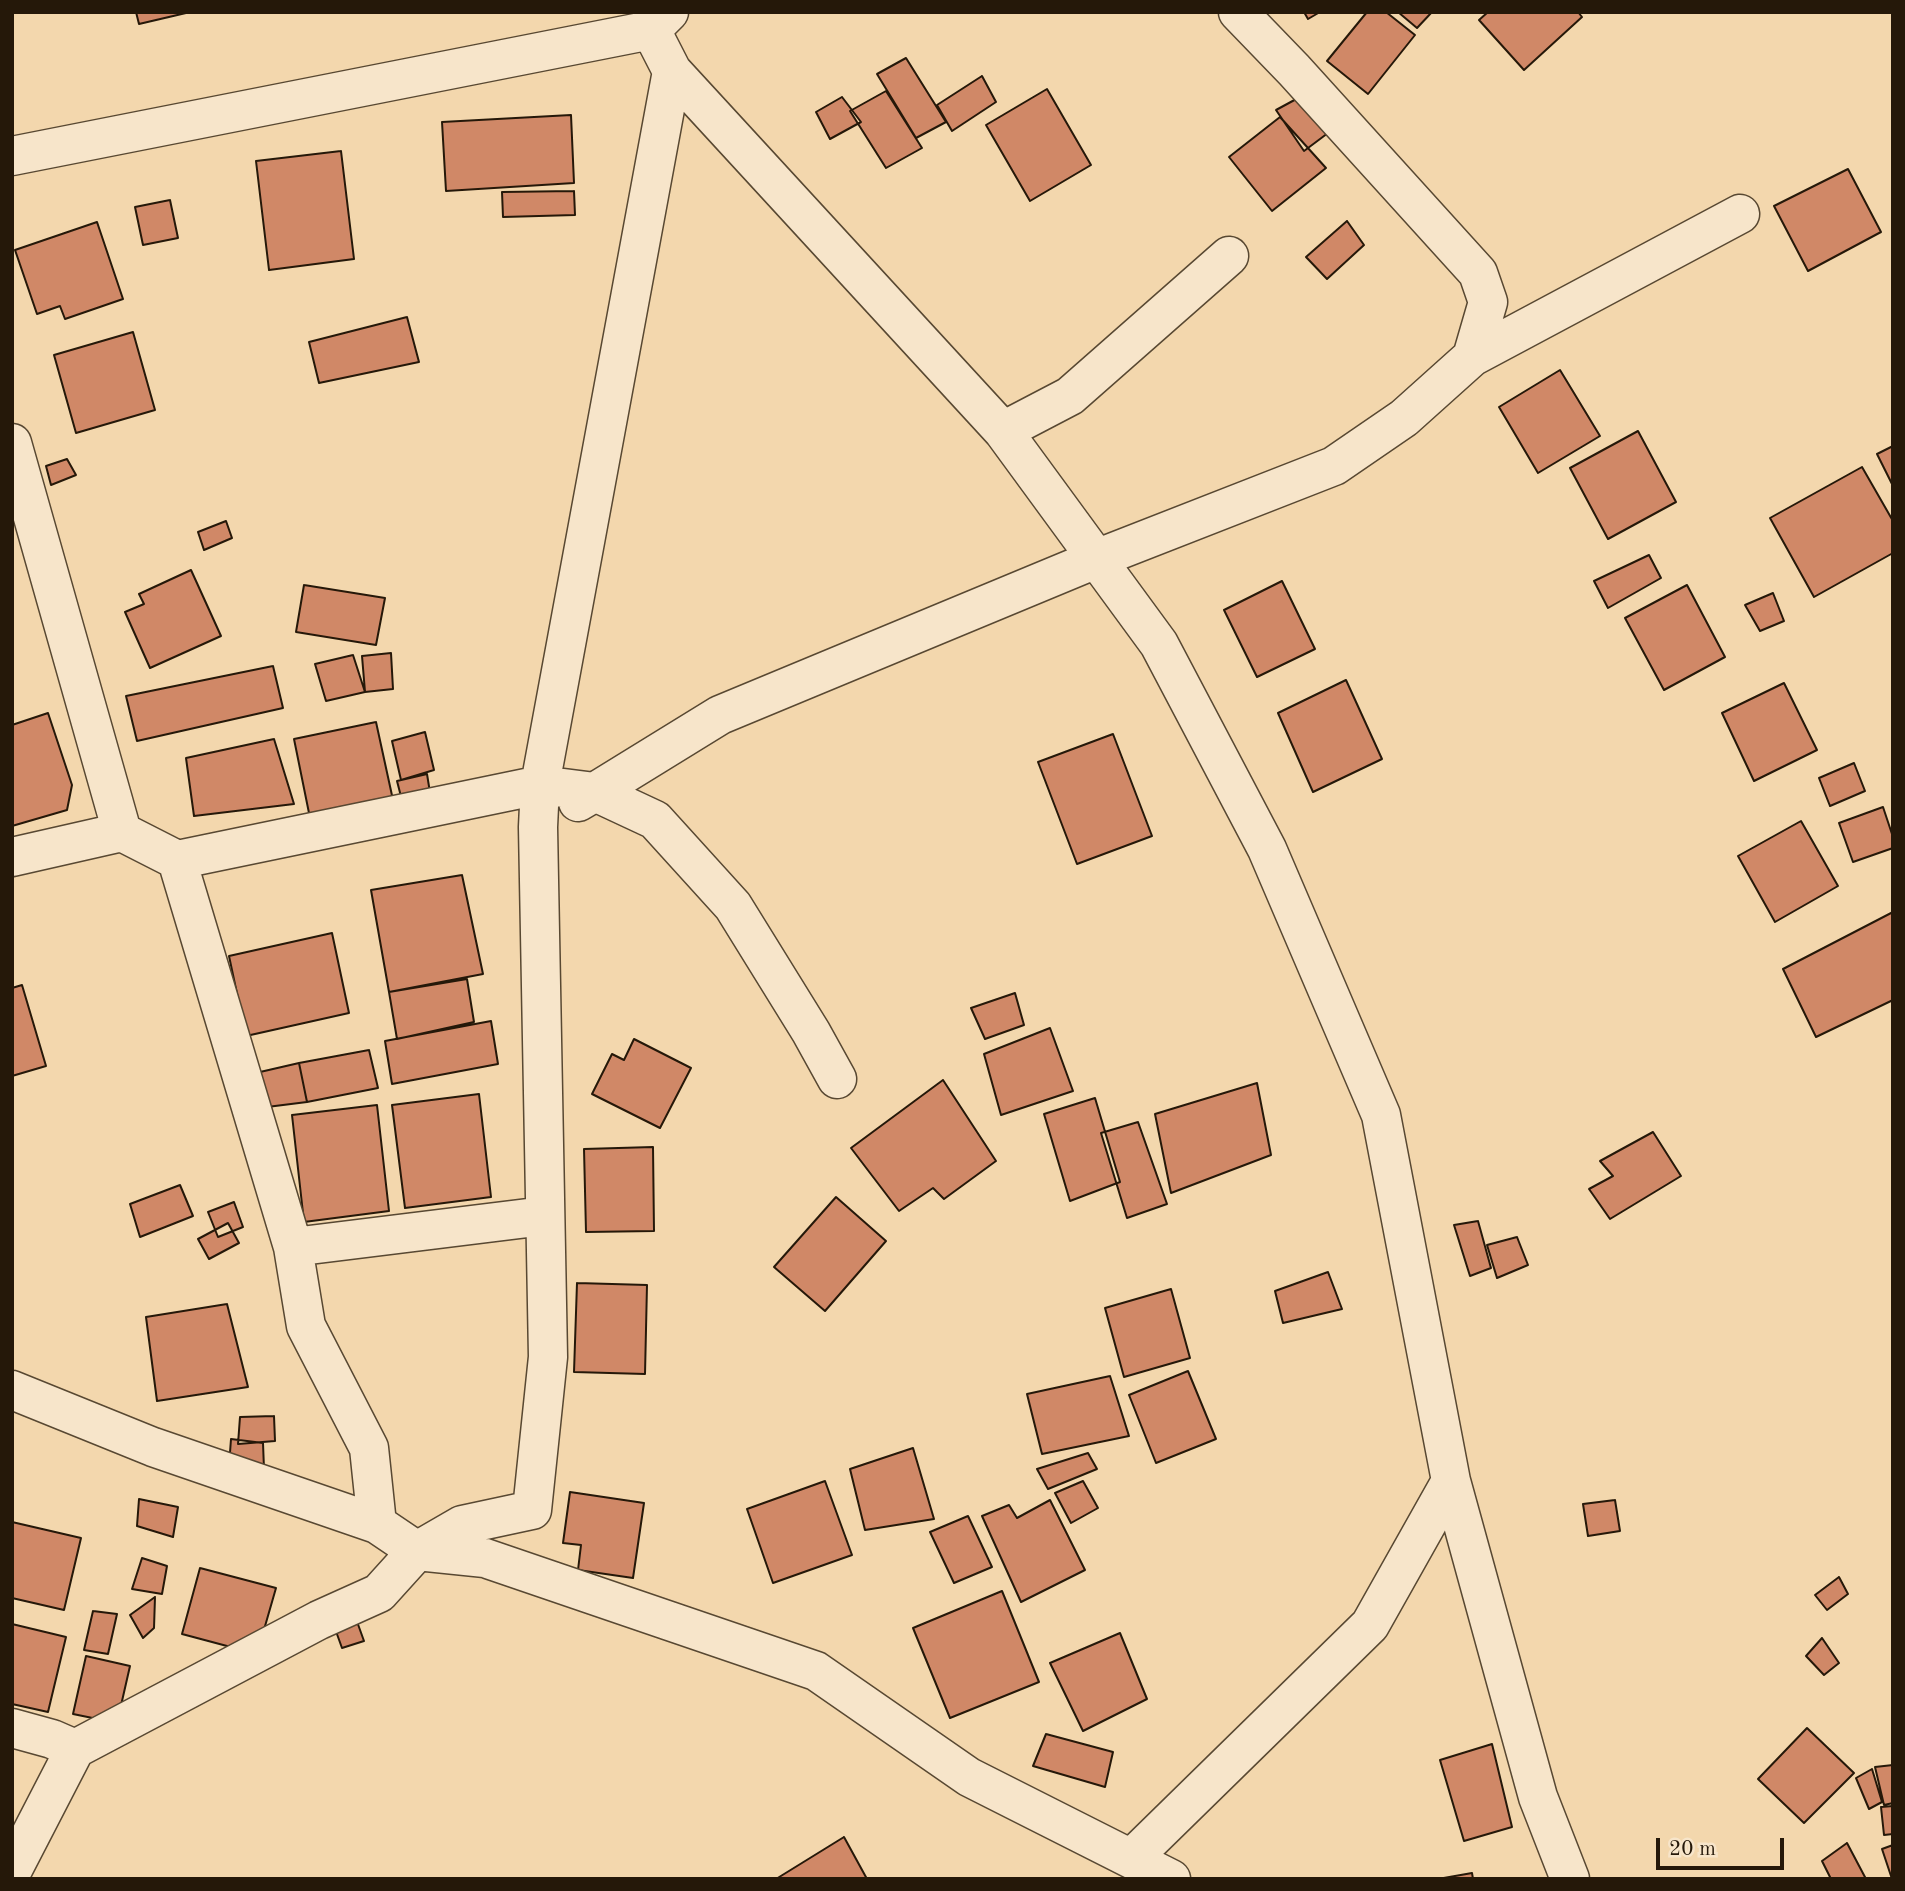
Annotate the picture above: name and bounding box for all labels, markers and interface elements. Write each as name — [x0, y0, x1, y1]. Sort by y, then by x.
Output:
scale bar — [1660, 1825, 1788, 1869]
text: 20 m — [1669, 1839, 1716, 1860]

